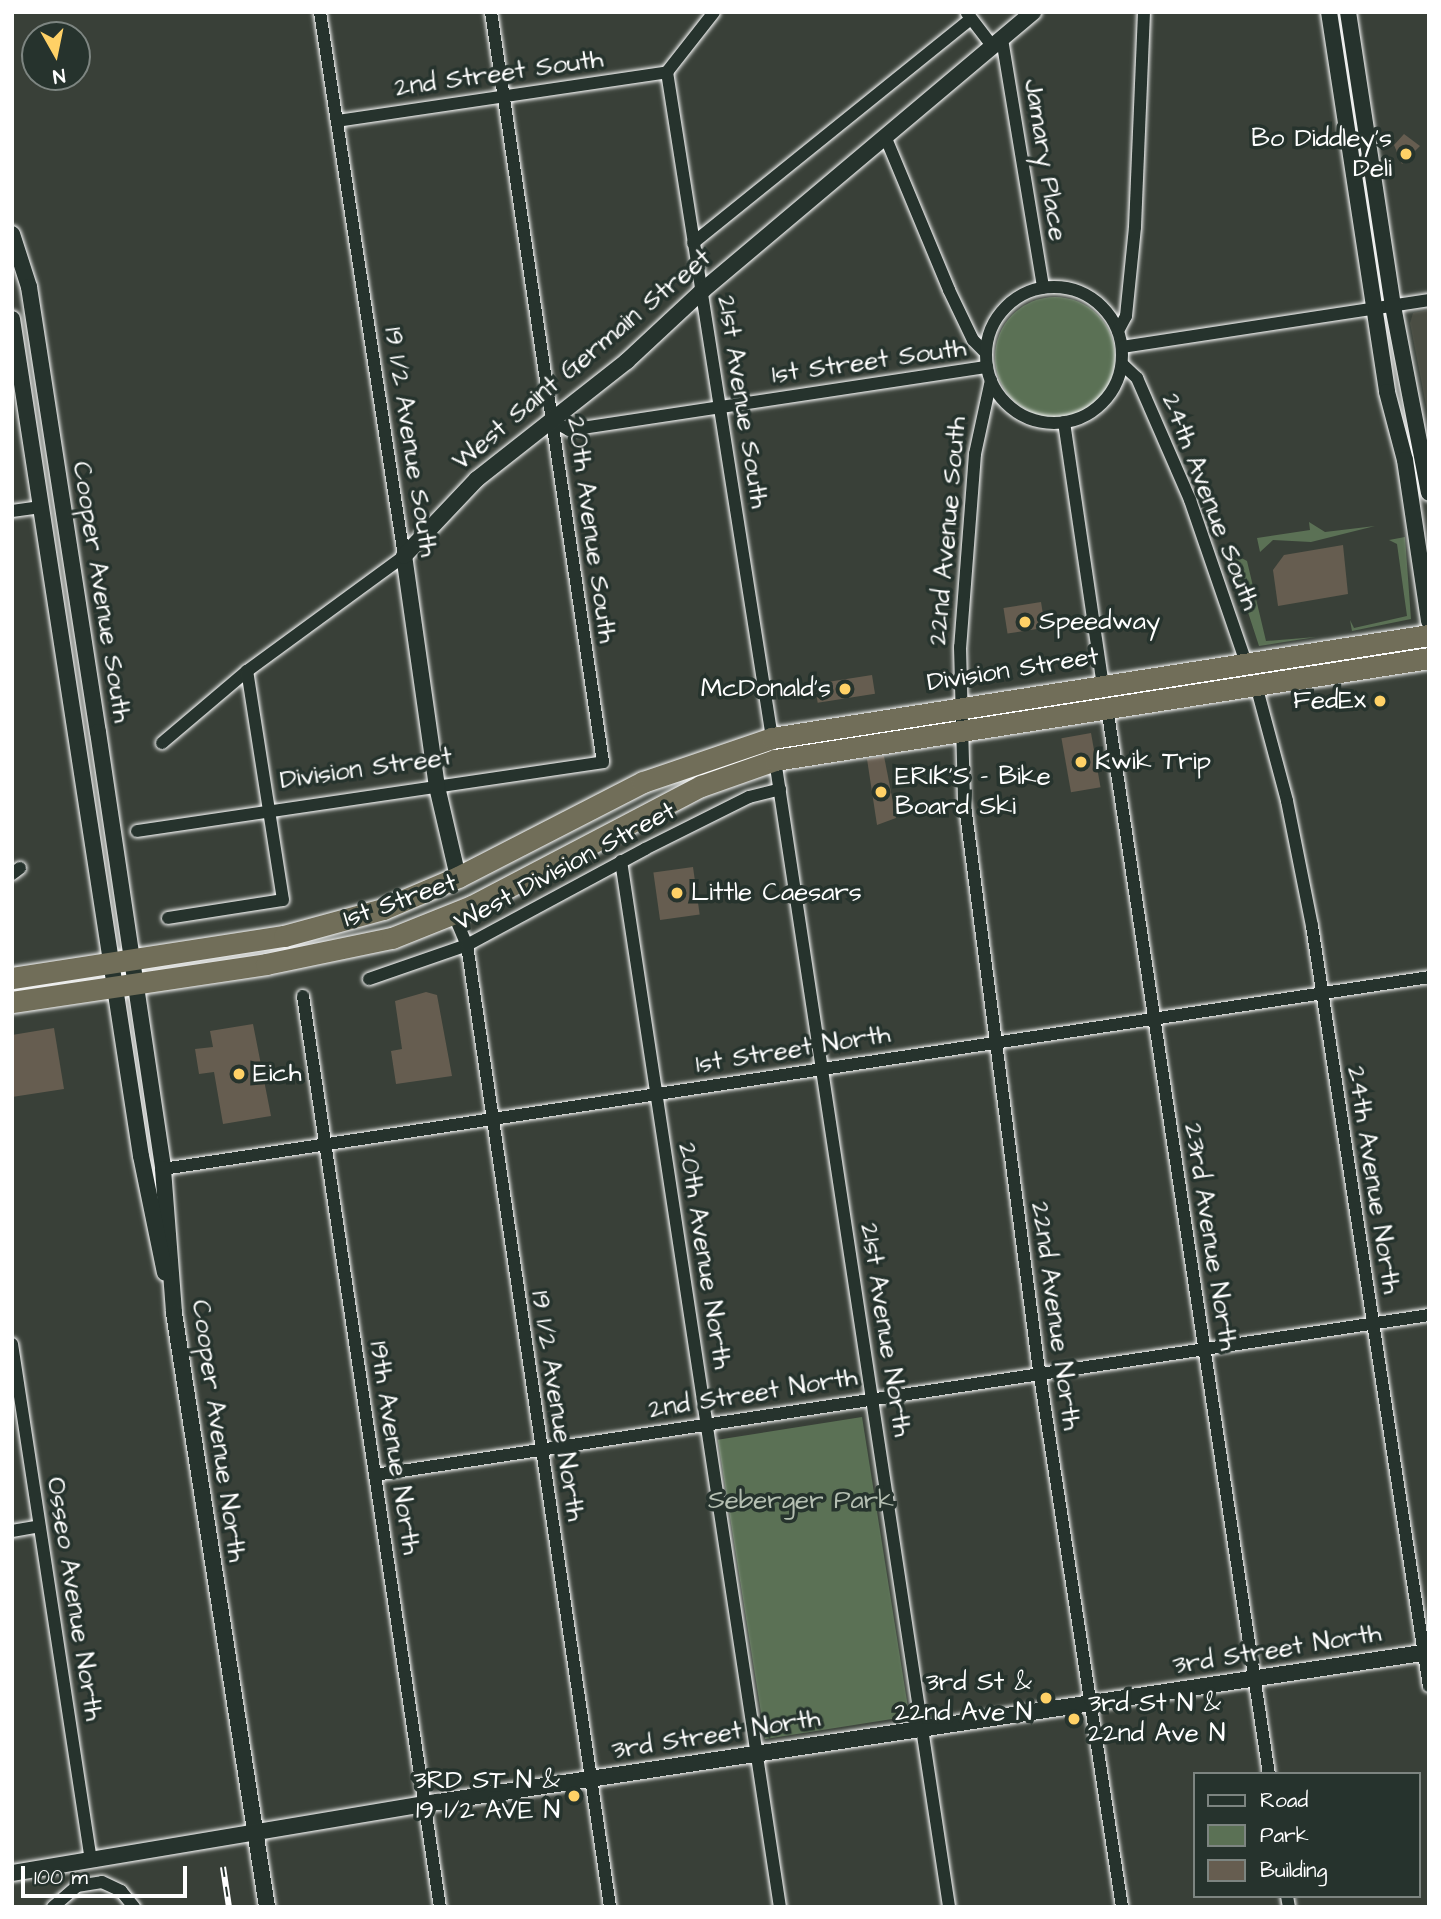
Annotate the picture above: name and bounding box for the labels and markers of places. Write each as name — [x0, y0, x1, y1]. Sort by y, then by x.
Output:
place label: Bo Diddley's Deli — [1251, 123, 1392, 184]
marker: Bo Diddley's Deli — [1398, 146, 1414, 162]
place label: Speedway — [1039, 606, 1160, 638]
marker: Speedway — [1017, 614, 1033, 630]
place label: McDonald's — [701, 673, 831, 705]
marker: McDonald's — [837, 681, 853, 697]
place label: FedEx — [1293, 685, 1366, 717]
marker: FedEx — [1372, 693, 1388, 709]
place label: Kwik Trip — [1095, 746, 1211, 778]
marker: Kwik Trip — [1073, 754, 1089, 770]
place label: ERIK'S - Bike Board Ski — [895, 761, 1051, 822]
marker: ERIK'S - Bike Board Ski — [873, 784, 889, 800]
place label: Little Caesars — [691, 877, 862, 909]
marker: Little Caesars — [669, 885, 685, 901]
place label: Eich — [253, 1058, 302, 1090]
marker: Eich — [231, 1066, 247, 1082]
place label: 3rd St & 22nd Ave N — [895, 1667, 1032, 1728]
place label: 3rd St N & 22nd Ave N — [1088, 1688, 1225, 1750]
marker: 3rd St & 22nd Ave N — [1038, 1690, 1054, 1706]
marker: 3rd St N & 22nd Ave N — [1066, 1711, 1082, 1727]
place label: 3RD ST N & 19 1/2 AVE N — [414, 1765, 560, 1826]
marker: 3RD ST N & 19 1/2 AVE N — [566, 1788, 582, 1804]

